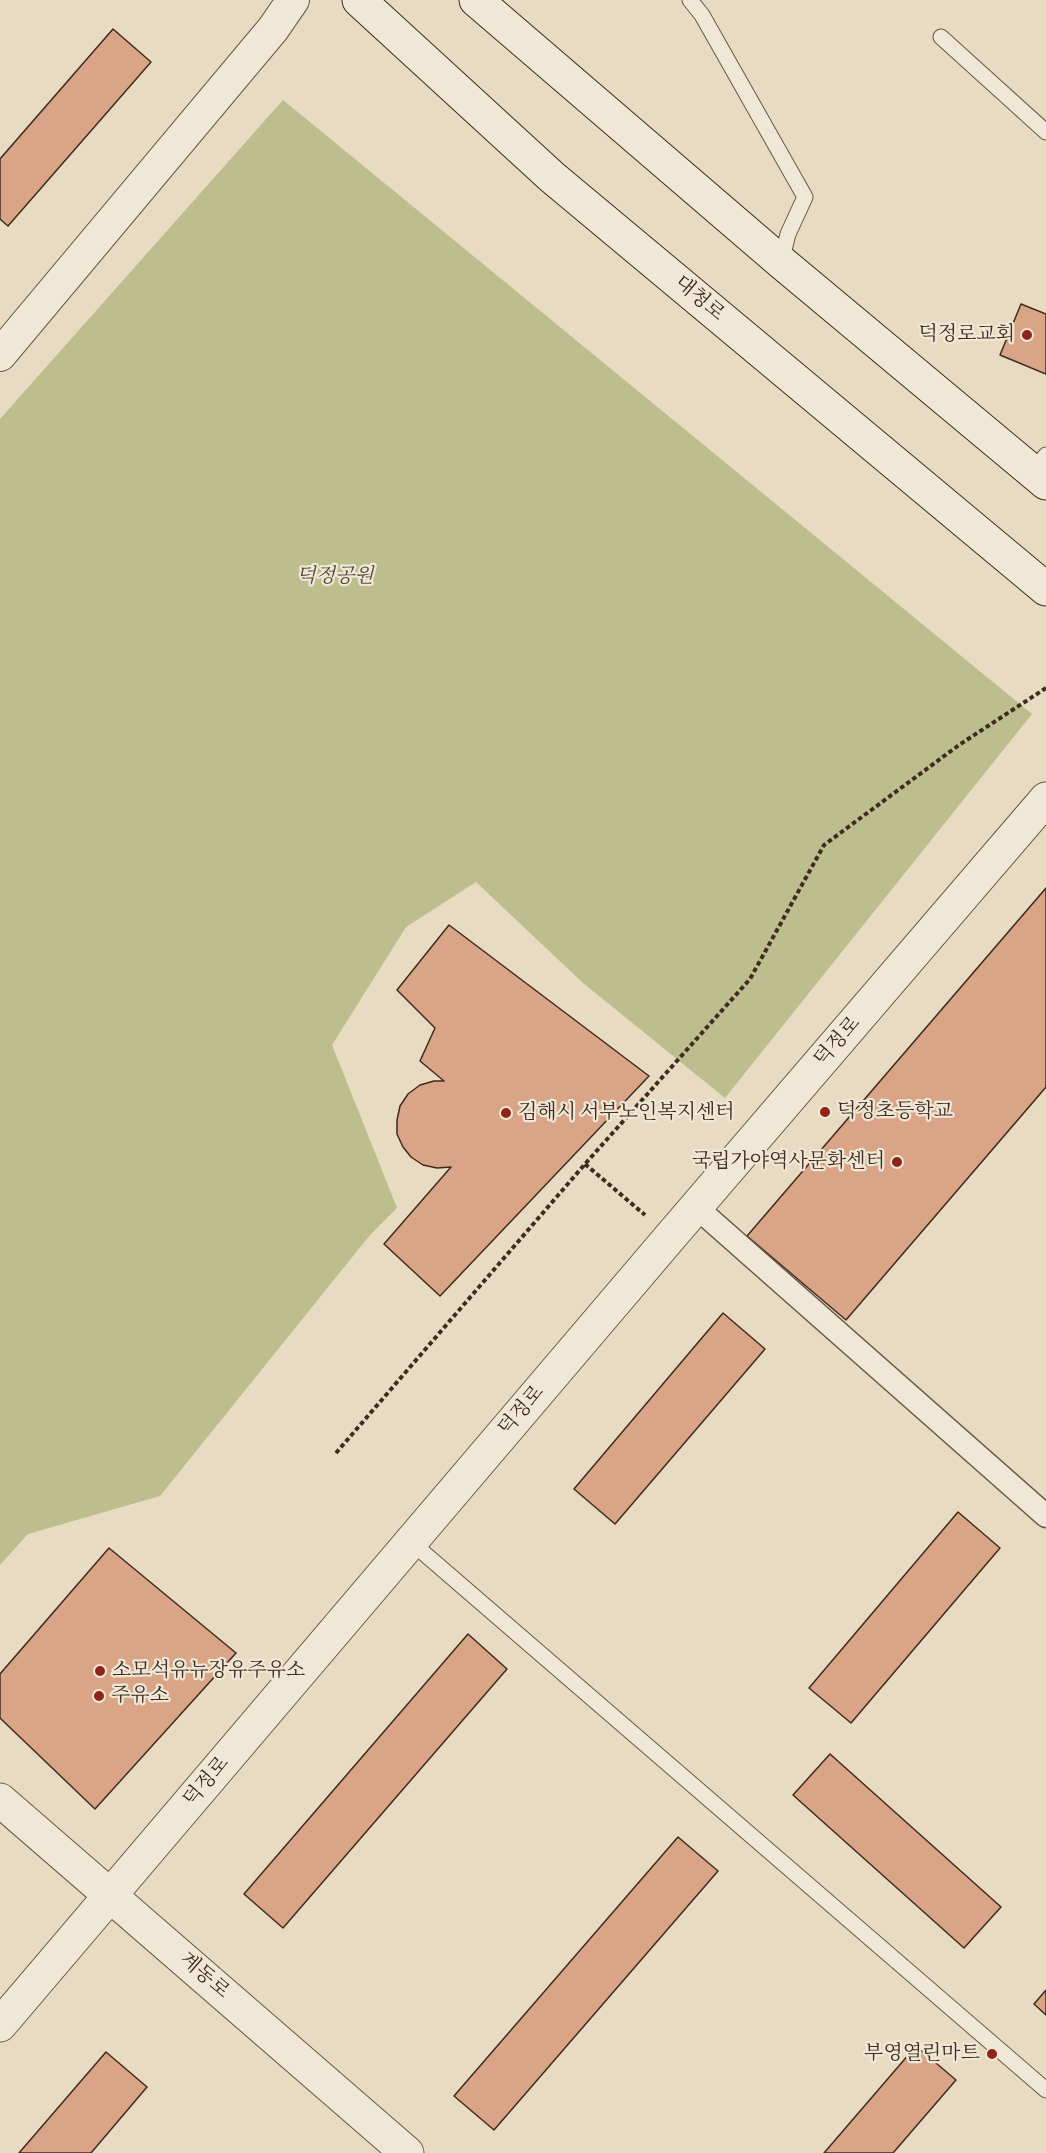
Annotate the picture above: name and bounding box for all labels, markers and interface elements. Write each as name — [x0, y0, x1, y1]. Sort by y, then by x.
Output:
street label: 대청로 — [669, 271, 729, 327]
place label: 덕정로교회 — [918, 323, 1015, 347]
marker: 덕정로교회 — [1020, 328, 1034, 342]
park label: 덕정공원 — [296, 565, 374, 589]
street label: 덕정로 — [810, 1012, 866, 1072]
place label: 덕정초등학교 — [837, 1100, 953, 1124]
place label: 김해시 서부노인복지센터 — [518, 1101, 735, 1125]
marker: 덕정초등학교 — [818, 1105, 832, 1119]
marker: 김해시 서부노인복지센터 — [499, 1106, 513, 1120]
place label: 국립가야역사문화센터 — [692, 1150, 885, 1174]
marker: 국립가야역사문화센터 — [890, 1155, 904, 1169]
street label: 덕정로 — [494, 1381, 550, 1441]
place label: 소모석유뉴장유주유소 — [112, 1659, 305, 1683]
marker: 소모석유뉴장유주유소 — [93, 1664, 107, 1678]
place label: 주유소 — [111, 1684, 169, 1708]
marker: 주유소 — [92, 1689, 106, 1703]
street label: 덕정로 — [179, 1752, 235, 1812]
street label: 계동로 — [174, 1948, 234, 2004]
place label: 부영열린마트 — [864, 2042, 980, 2066]
marker: 부영열린마트 — [985, 2047, 999, 2061]

